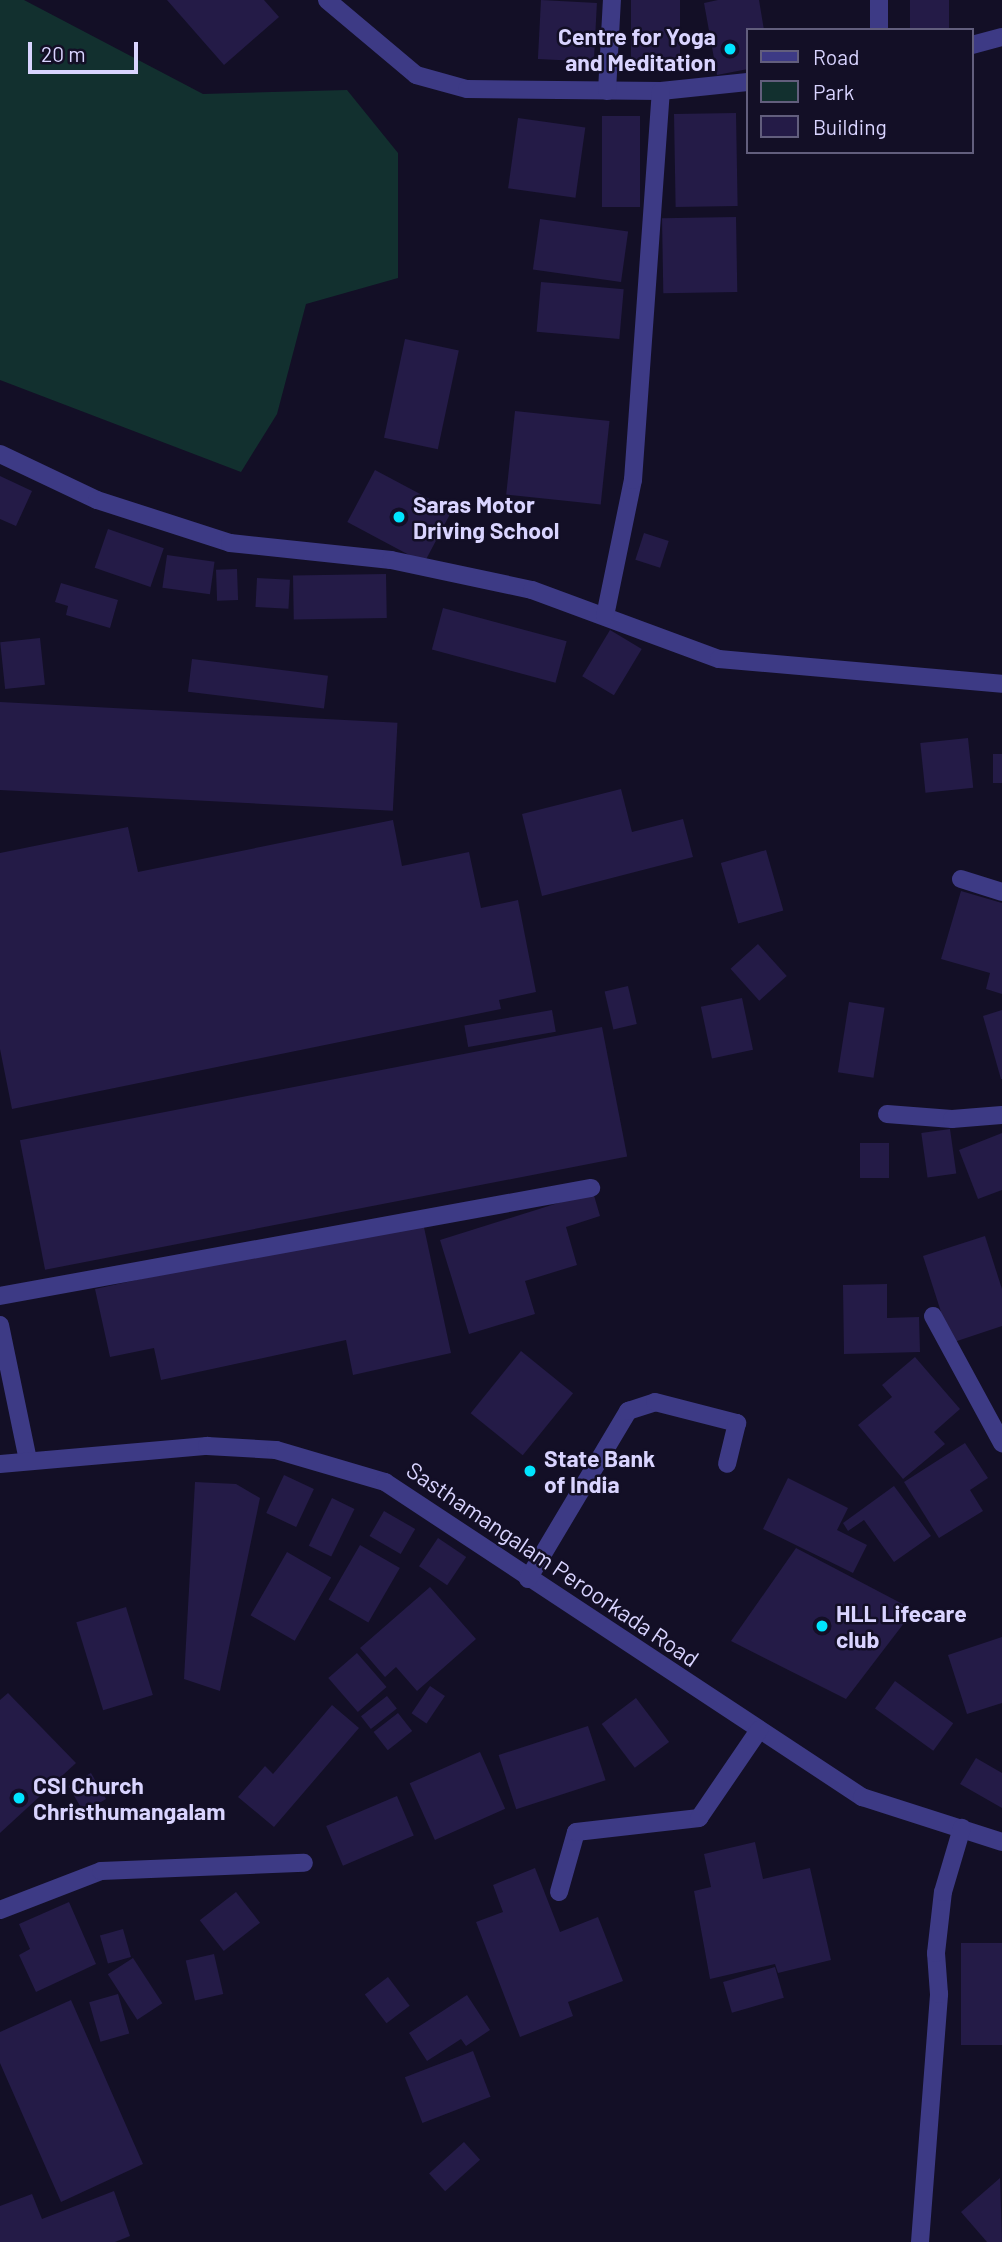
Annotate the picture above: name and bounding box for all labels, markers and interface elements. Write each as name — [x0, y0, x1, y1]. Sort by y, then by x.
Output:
place label: Centre for Yoga and Meditation — [558, 22, 716, 76]
scale bar — [32, 28, 142, 72]
legend — [746, 28, 974, 154]
text: 20 m — [41, 41, 86, 66]
marker: Centre for Yoga and Meditation — [722, 41, 738, 57]
text: Road — [813, 44, 859, 69]
text: Park — [813, 79, 854, 104]
text: Building — [813, 114, 887, 139]
place label: Saras Motor Driving School — [413, 490, 559, 544]
marker: Saras Motor Driving School — [391, 509, 407, 525]
place label: State Bank of India — [544, 1444, 655, 1498]
street label: Sasthamangalam Peroorkada Road — [402, 1456, 704, 1672]
marker: State Bank of India — [522, 1463, 538, 1479]
place label: HLL Lifecare club — [836, 1599, 967, 1653]
marker: HLL Lifecare club — [814, 1618, 830, 1634]
place label: CSI Church Christhumangalam — [33, 1771, 225, 1825]
marker: CSI Church Christhumangalam — [11, 1790, 27, 1806]

